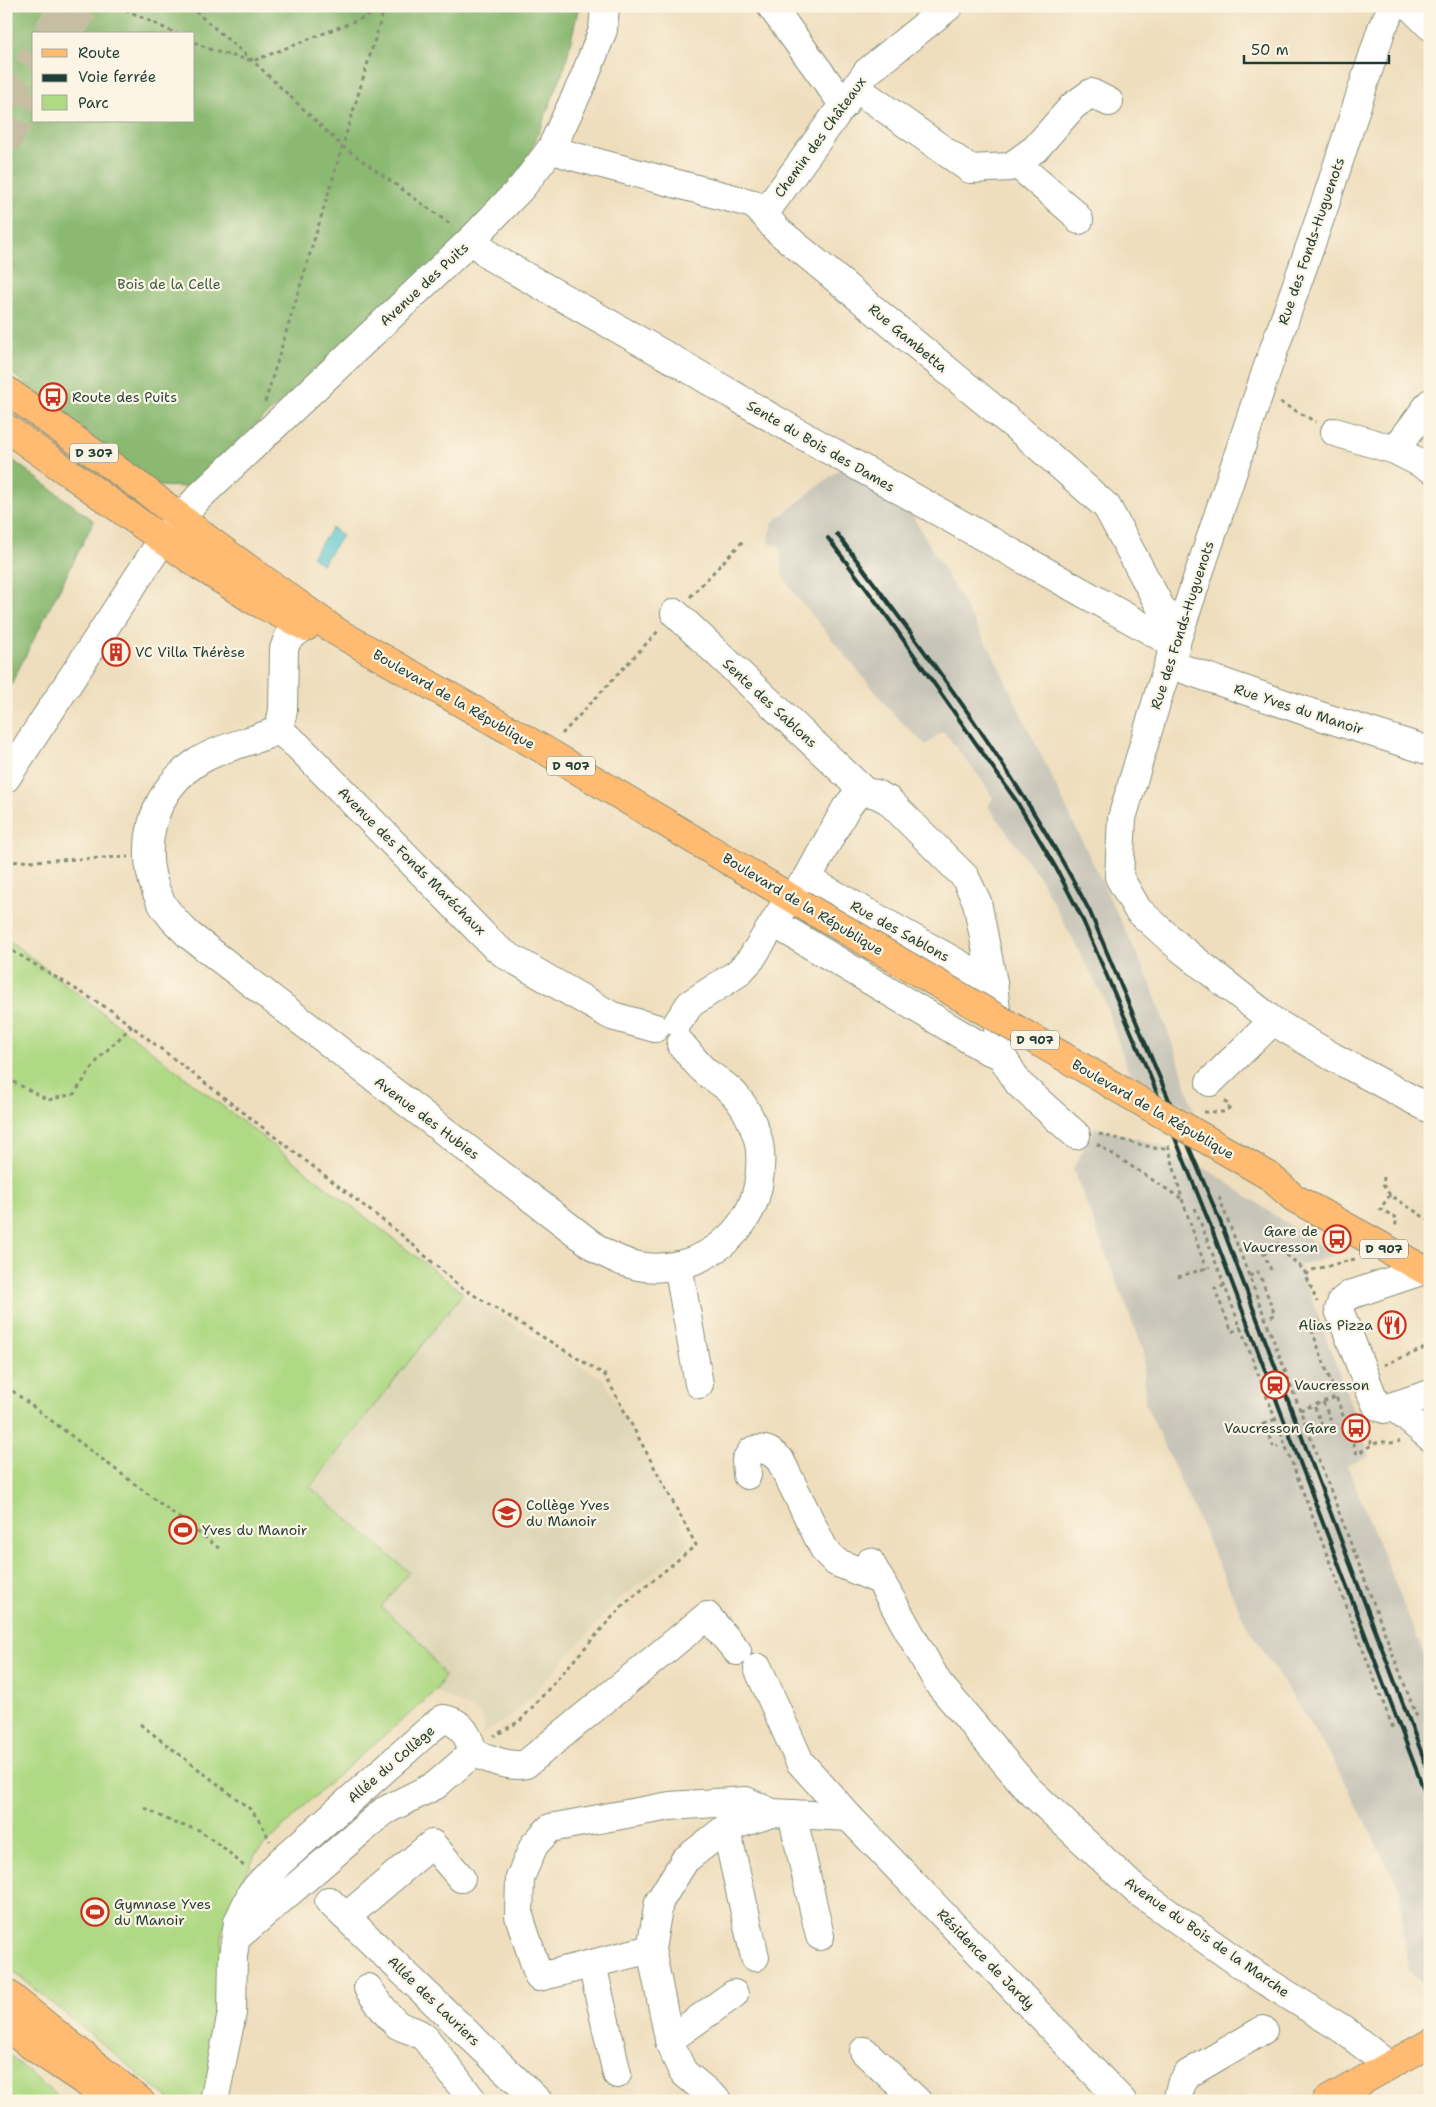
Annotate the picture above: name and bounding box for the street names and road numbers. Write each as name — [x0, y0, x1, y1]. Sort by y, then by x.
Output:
street label: Chemin des Châteaux — [770, 73, 870, 201]
street label: Rue des Fonds-Huguenots — [1274, 155, 1348, 327]
street label: Avenue des Puits — [376, 238, 472, 330]
street label: Rue Gambetta — [865, 300, 951, 376]
street label: Sente du Bois des Dames — [744, 396, 898, 496]
road number: D 307 — [70, 443, 118, 462]
street label: Rue des Fonds-Huguenots — [1146, 538, 1218, 712]
street label: Boulevard de la République — [370, 645, 538, 753]
street label: Sente des Sablons — [719, 655, 821, 751]
street label: Rue Yves du Manoir — [1232, 680, 1366, 739]
road number: D 907 — [547, 756, 595, 776]
street label: Avenue des Fonds Maréchaux — [334, 783, 490, 939]
street label: Boulevard de la République — [719, 849, 887, 959]
street label: Rue des Sablons — [847, 896, 953, 966]
road number: D 907 — [1011, 1030, 1059, 1050]
street label: Boulevard de la République — [1069, 1055, 1237, 1163]
street label: Avenue des Hubies — [371, 1073, 483, 1163]
road number: D 907 — [1360, 1240, 1408, 1258]
street label: Allée du Collège — [344, 1721, 438, 1807]
street label: Avenue du Bois de la Marche — [1121, 1873, 1293, 2001]
street label: Résidence de Jardy — [933, 1905, 1039, 2013]
street label: Allée des Lauriers — [384, 1952, 484, 2050]

